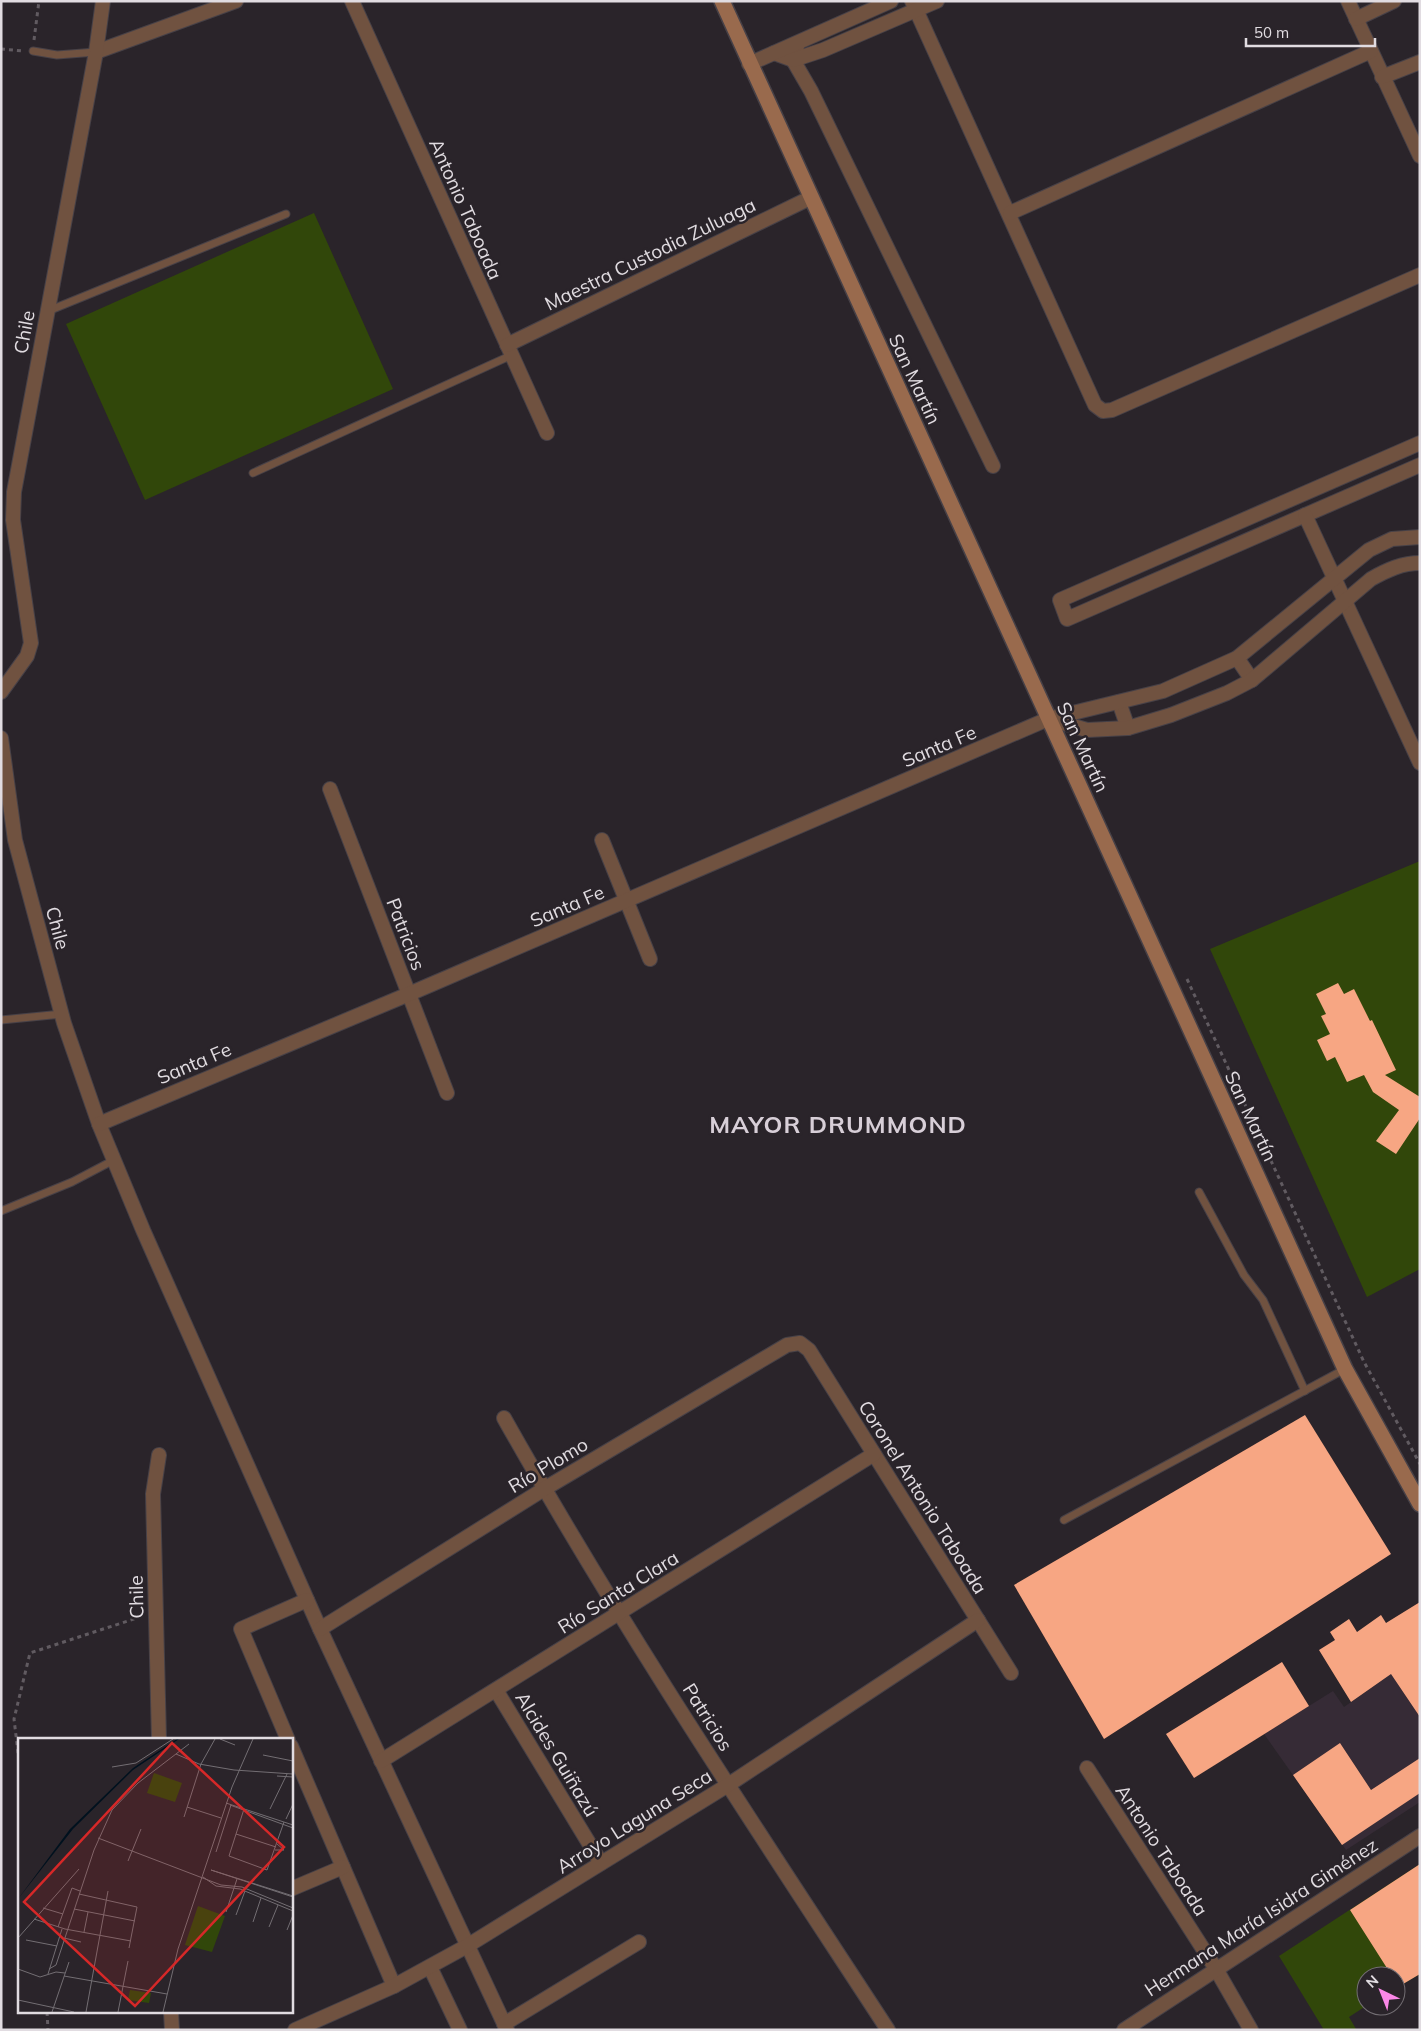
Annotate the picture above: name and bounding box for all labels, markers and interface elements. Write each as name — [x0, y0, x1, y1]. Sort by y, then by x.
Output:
scale bar — [1246, 15, 1375, 47]
text: 50 m — [1254, 23, 1289, 42]
street label: Antonio Taboada — [424, 135, 508, 283]
street label: Maestra Custodia Zuluaga — [541, 192, 759, 316]
street label: Chile — [8, 308, 40, 356]
street label: San Martín — [884, 330, 946, 428]
street label: San Martín — [1052, 698, 1114, 796]
street label: Santa Fe — [898, 720, 980, 772]
street label: Santa Fe — [526, 880, 608, 932]
street label: Patricios — [381, 894, 431, 974]
street label: Chile — [41, 904, 75, 952]
street label: Santa Fe — [153, 1037, 235, 1089]
street label: San Martín — [1220, 1067, 1282, 1165]
district label: MAYOR DRUMMOND — [709, 1109, 967, 1139]
street label: Coronel Antonio Taboada — [854, 1396, 992, 1598]
street label: Río Plomo — [504, 1432, 592, 1498]
street label: Río Santa Clara — [553, 1545, 683, 1639]
street label: Chile — [124, 1575, 148, 1619]
street label: Patricios — [678, 1679, 738, 1755]
street label: Alcides Guiñazú — [510, 1687, 604, 1821]
inset map — [18, 1738, 292, 2014]
street label: Arroyo Laguna Seca — [552, 1763, 716, 1879]
street label: Antonio Taboada — [1111, 1780, 1213, 1920]
street label: Hermana María Isidra Giménez — [1140, 1833, 1382, 2001]
north arrow — [1356, 1966, 1406, 2016]
text: N — [1362, 1971, 1382, 1992]

